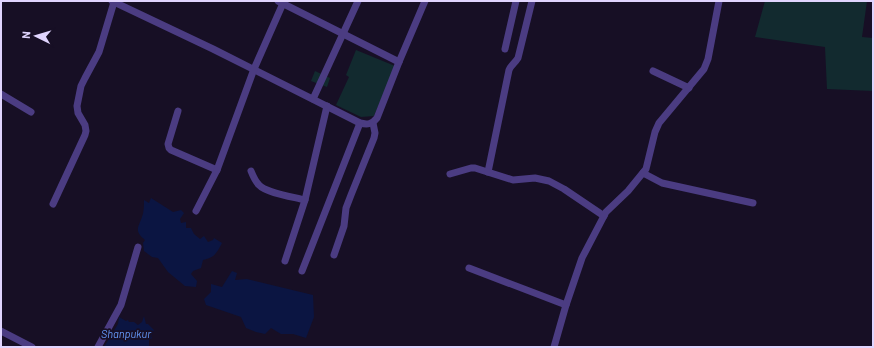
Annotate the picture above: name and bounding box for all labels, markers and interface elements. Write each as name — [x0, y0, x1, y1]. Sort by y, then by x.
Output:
north arrow — [16, 16, 56, 56]
text: N — [19, 31, 32, 39]
water label: Shanpukur — [101, 327, 152, 340]

